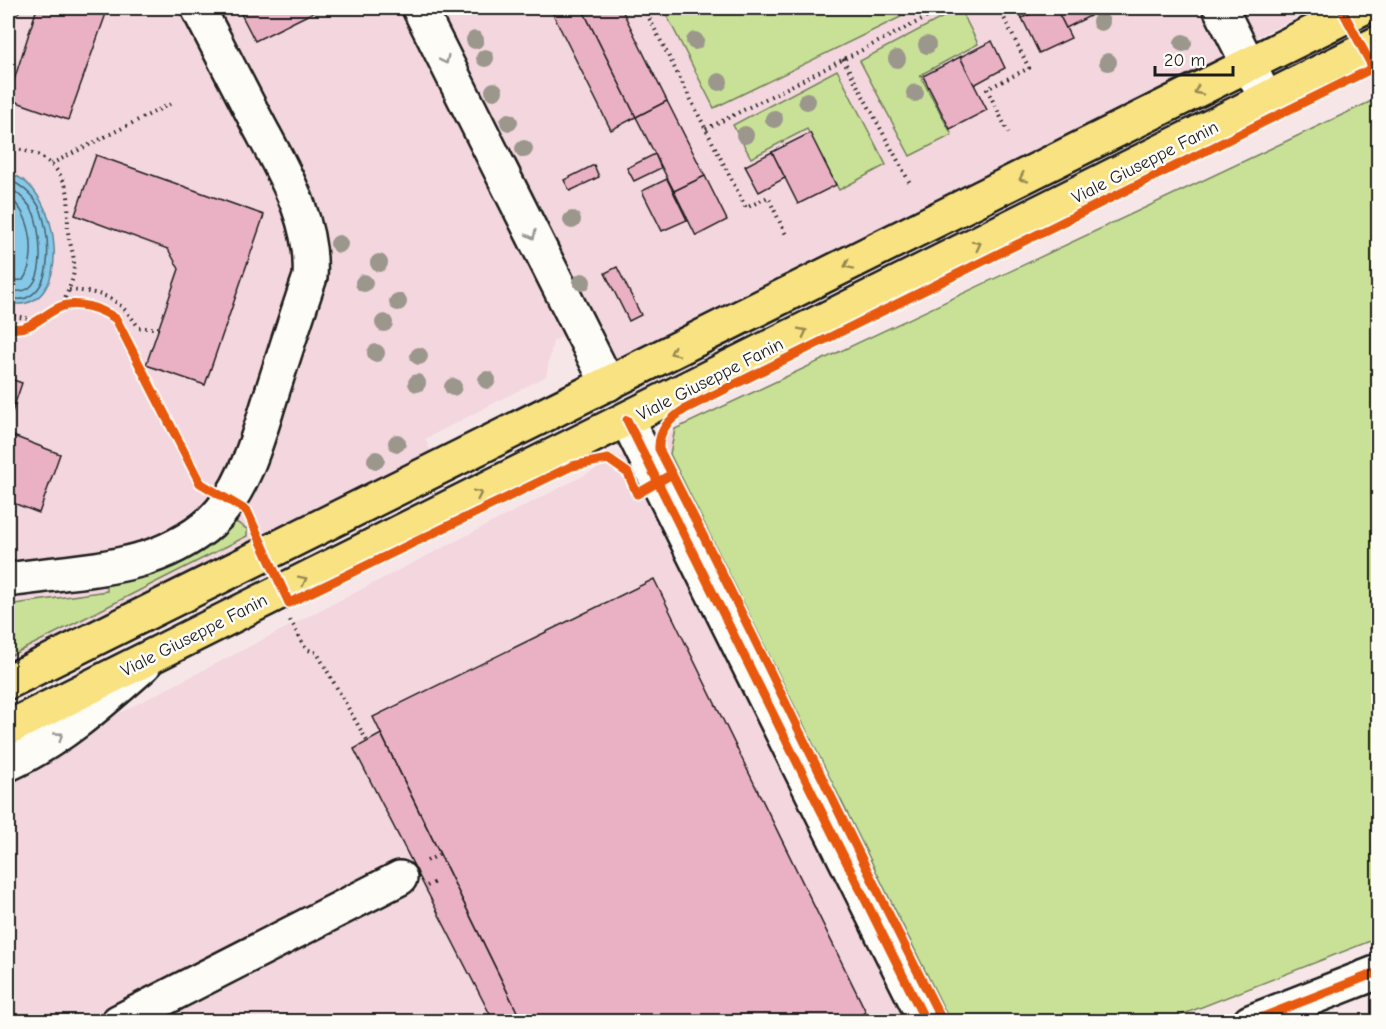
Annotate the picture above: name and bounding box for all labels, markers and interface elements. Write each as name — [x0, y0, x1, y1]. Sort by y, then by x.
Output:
scale bar — [1155, 39, 1233, 77]
text: 20 m — [1164, 50, 1205, 71]
one-way arrow — [438, 53, 450, 64]
one-way arrow — [1193, 84, 1204, 95]
street label: Viale Giuseppe Fanin — [1069, 116, 1222, 208]
one-way arrow — [1019, 171, 1029, 182]
one-way arrow — [524, 228, 536, 239]
one-way arrow — [971, 241, 982, 252]
one-way arrow — [844, 258, 855, 269]
one-way arrow — [796, 328, 807, 339]
street label: Viale Giuseppe Fanin — [634, 333, 787, 425]
one-way arrow — [669, 345, 680, 356]
one-way arrow — [471, 489, 482, 501]
one-way arrow — [297, 576, 308, 588]
street label: Viale Giuseppe Fanin — [118, 589, 271, 681]
one-way arrow — [52, 732, 63, 743]

